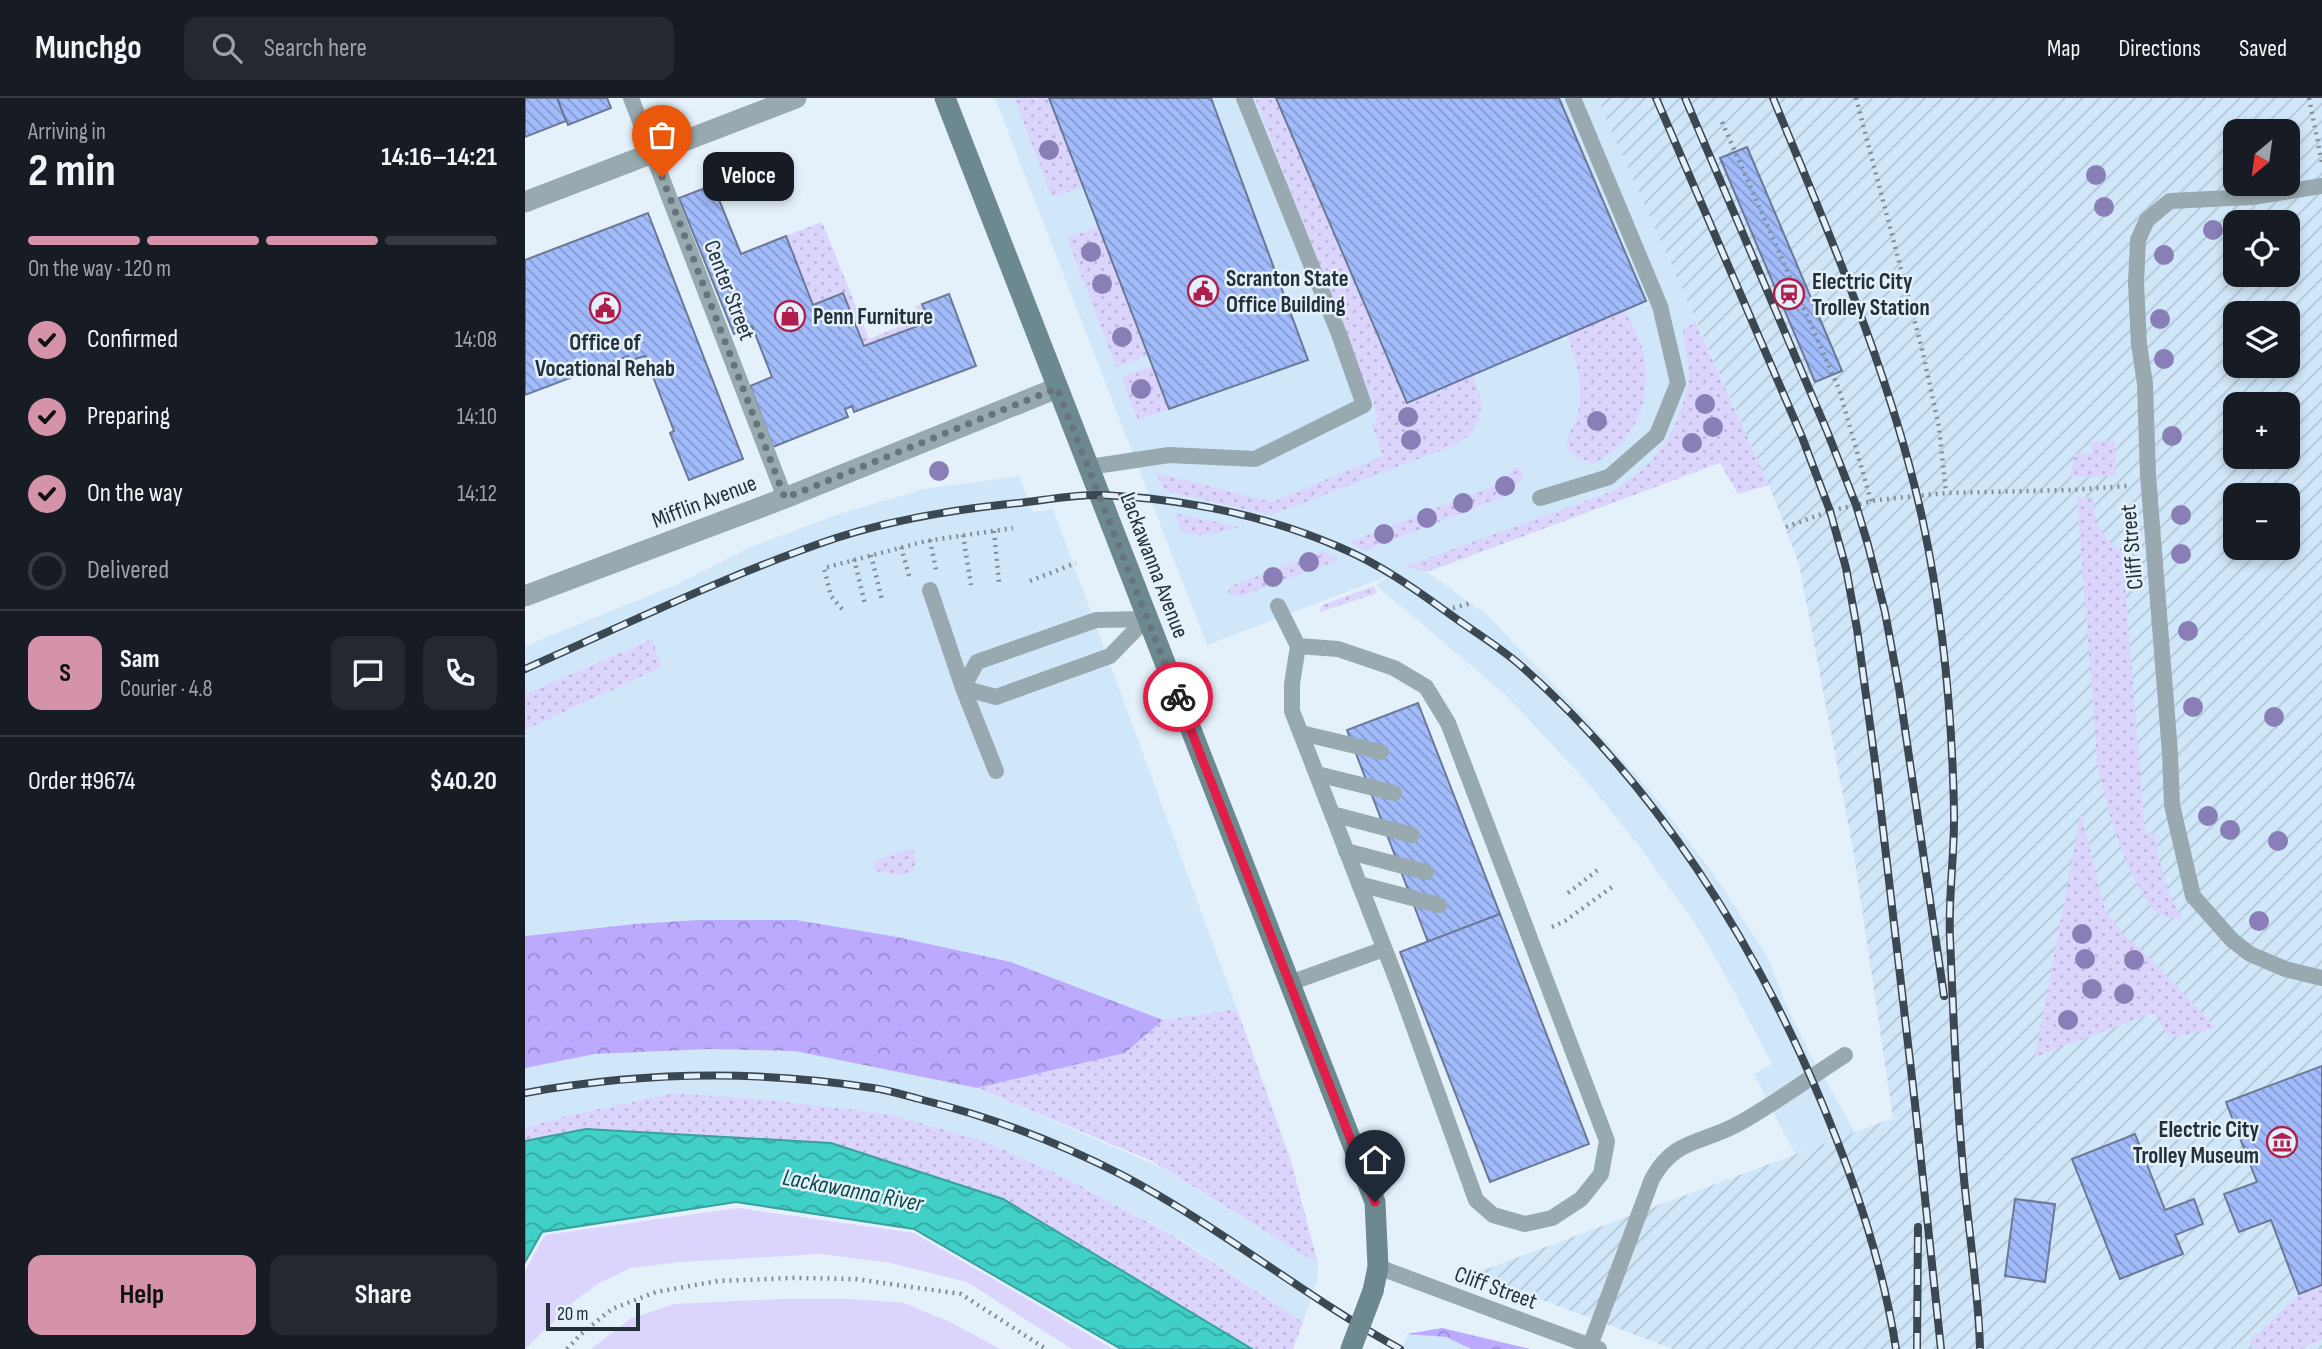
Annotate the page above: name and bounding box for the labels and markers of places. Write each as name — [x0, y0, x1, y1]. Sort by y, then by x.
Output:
pin — [632, 105, 692, 177]
callout: Veloce — [704, 153, 795, 202]
place label: Scranton State Office Building — [1226, 265, 1349, 319]
place label: Electric City Trolley Station — [1812, 268, 1930, 322]
public building icon: Scranton State Office Building — [1186, 274, 1220, 308]
station icon: Electric City Trolley Station — [1772, 277, 1806, 311]
public building icon: Office of Vocational Rehab — [588, 291, 622, 325]
shop icon: Penn Furniture — [773, 299, 807, 333]
place label: Penn Furniture — [813, 303, 933, 331]
place label: Office of Vocational Rehab — [535, 329, 675, 383]
place label: Electric City Trolley Museum — [2133, 1116, 2259, 1170]
museum icon: Electric City Trolley Museum — [2265, 1125, 2299, 1159]
pin — [1345, 1130, 1405, 1202]

